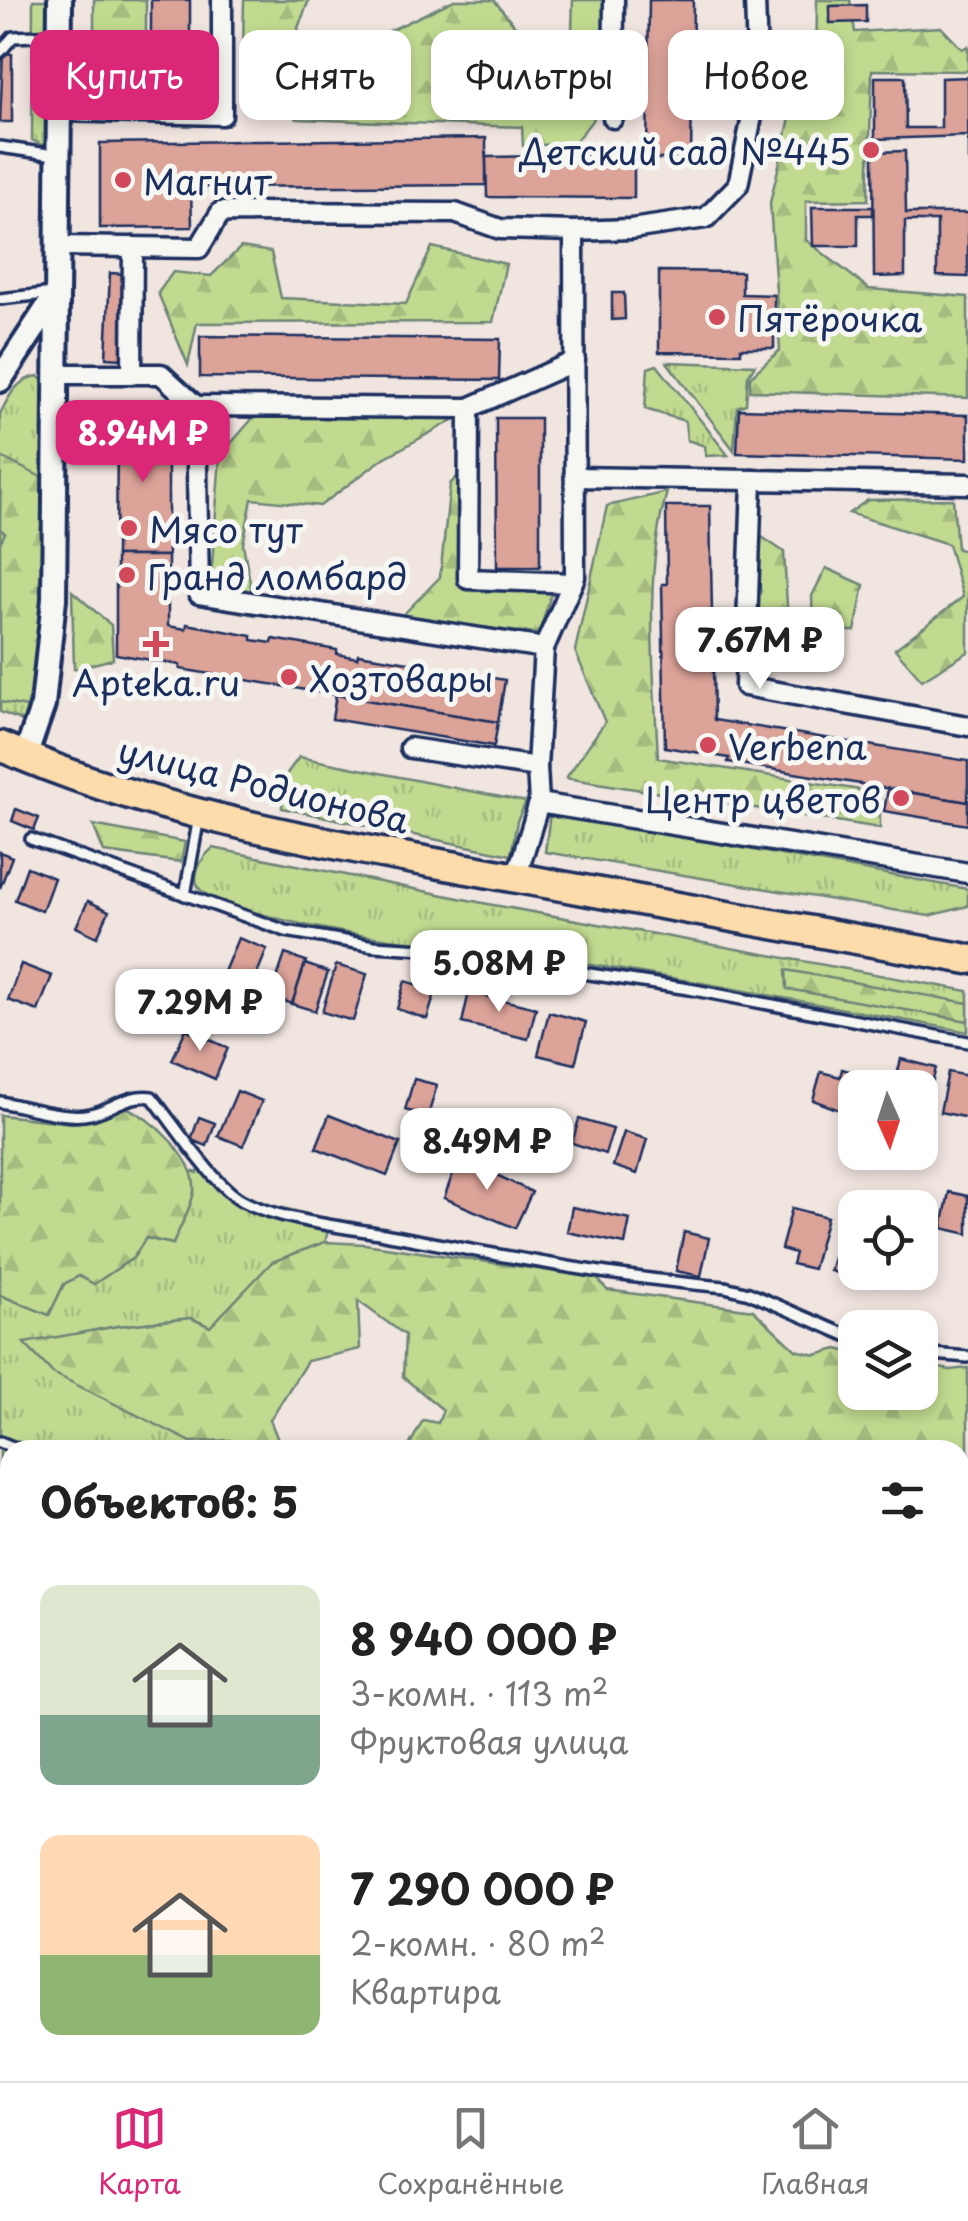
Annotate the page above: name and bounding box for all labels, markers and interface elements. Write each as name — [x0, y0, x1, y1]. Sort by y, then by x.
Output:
chip: Купить — [30, 30, 219, 120]
chip: Снять — [239, 30, 411, 120]
chip: Фильтры — [431, 30, 648, 120]
chip: Новое — [668, 30, 844, 120]
place label: Детский сад №445 — [519, 124, 851, 177]
marker: Детский сад №445 — [860, 139, 882, 161]
place label: Магнит — [143, 154, 273, 207]
marker: Магнит — [112, 169, 134, 191]
place label: Пятёрочка — [737, 291, 922, 344]
marker: Пятёрочка — [706, 306, 728, 328]
pin: 8.94M ₽ — [51, 400, 235, 485]
text: 8.94M ₽ — [78, 408, 208, 456]
place label: Мясо тут — [149, 502, 303, 555]
marker: Мясо тут — [118, 517, 140, 539]
place label: Гранд ломбард — [147, 549, 407, 602]
marker: Гранд ломбард — [116, 564, 138, 586]
pin: 7.67M ₽ — [668, 607, 852, 692]
text: 7.67M ₽ — [697, 615, 823, 663]
marker: Apteka.ru — [145, 633, 167, 655]
place label: Хозтовары — [309, 651, 493, 704]
place label: Apteka.ru — [72, 655, 240, 708]
marker: Хозтовары — [278, 666, 300, 688]
place label: Verbena — [728, 719, 867, 772]
street label: улица Родионова — [113, 722, 415, 846]
marker: Verbena — [697, 734, 719, 756]
place label: Центр цветов — [645, 772, 881, 825]
marker: Центр цветов — [890, 787, 912, 809]
pin: 5.08M ₽ — [407, 930, 591, 1015]
text: 5.08M ₽ — [432, 938, 566, 986]
pin: 7.29M ₽ — [108, 969, 292, 1054]
text: 7.29M ₽ — [137, 977, 263, 1025]
north arrow — [838, 1070, 938, 1170]
map controls — [838, 1070, 938, 1410]
pin: 8.49M ₽ — [395, 1108, 579, 1193]
text: 8.49M ₽ — [422, 1116, 552, 1164]
button: locate — [838, 1190, 938, 1290]
button: layers — [838, 1310, 938, 1410]
text: Объектов: 5 — [40, 1469, 299, 1532]
icon: filters — [875, 1473, 930, 1528]
text: 8 940 000 ₽ — [350, 1606, 617, 1669]
icon: home — [120, 1625, 240, 1745]
text: 3-комн. · 113 m² — [350, 1669, 609, 1717]
text: Фруктовая улица — [350, 1717, 628, 1765]
text: 7 290 000 ₽ — [350, 1856, 614, 1919]
icon: home — [120, 1875, 240, 1995]
text: 2-комн. · 80 m² — [350, 1919, 606, 1967]
text: Квартира — [350, 1967, 501, 2015]
tab: Карта — [98, 2101, 181, 2204]
tab: Сохранённые — [377, 2101, 564, 2204]
tab: Главная — [761, 2101, 870, 2204]

